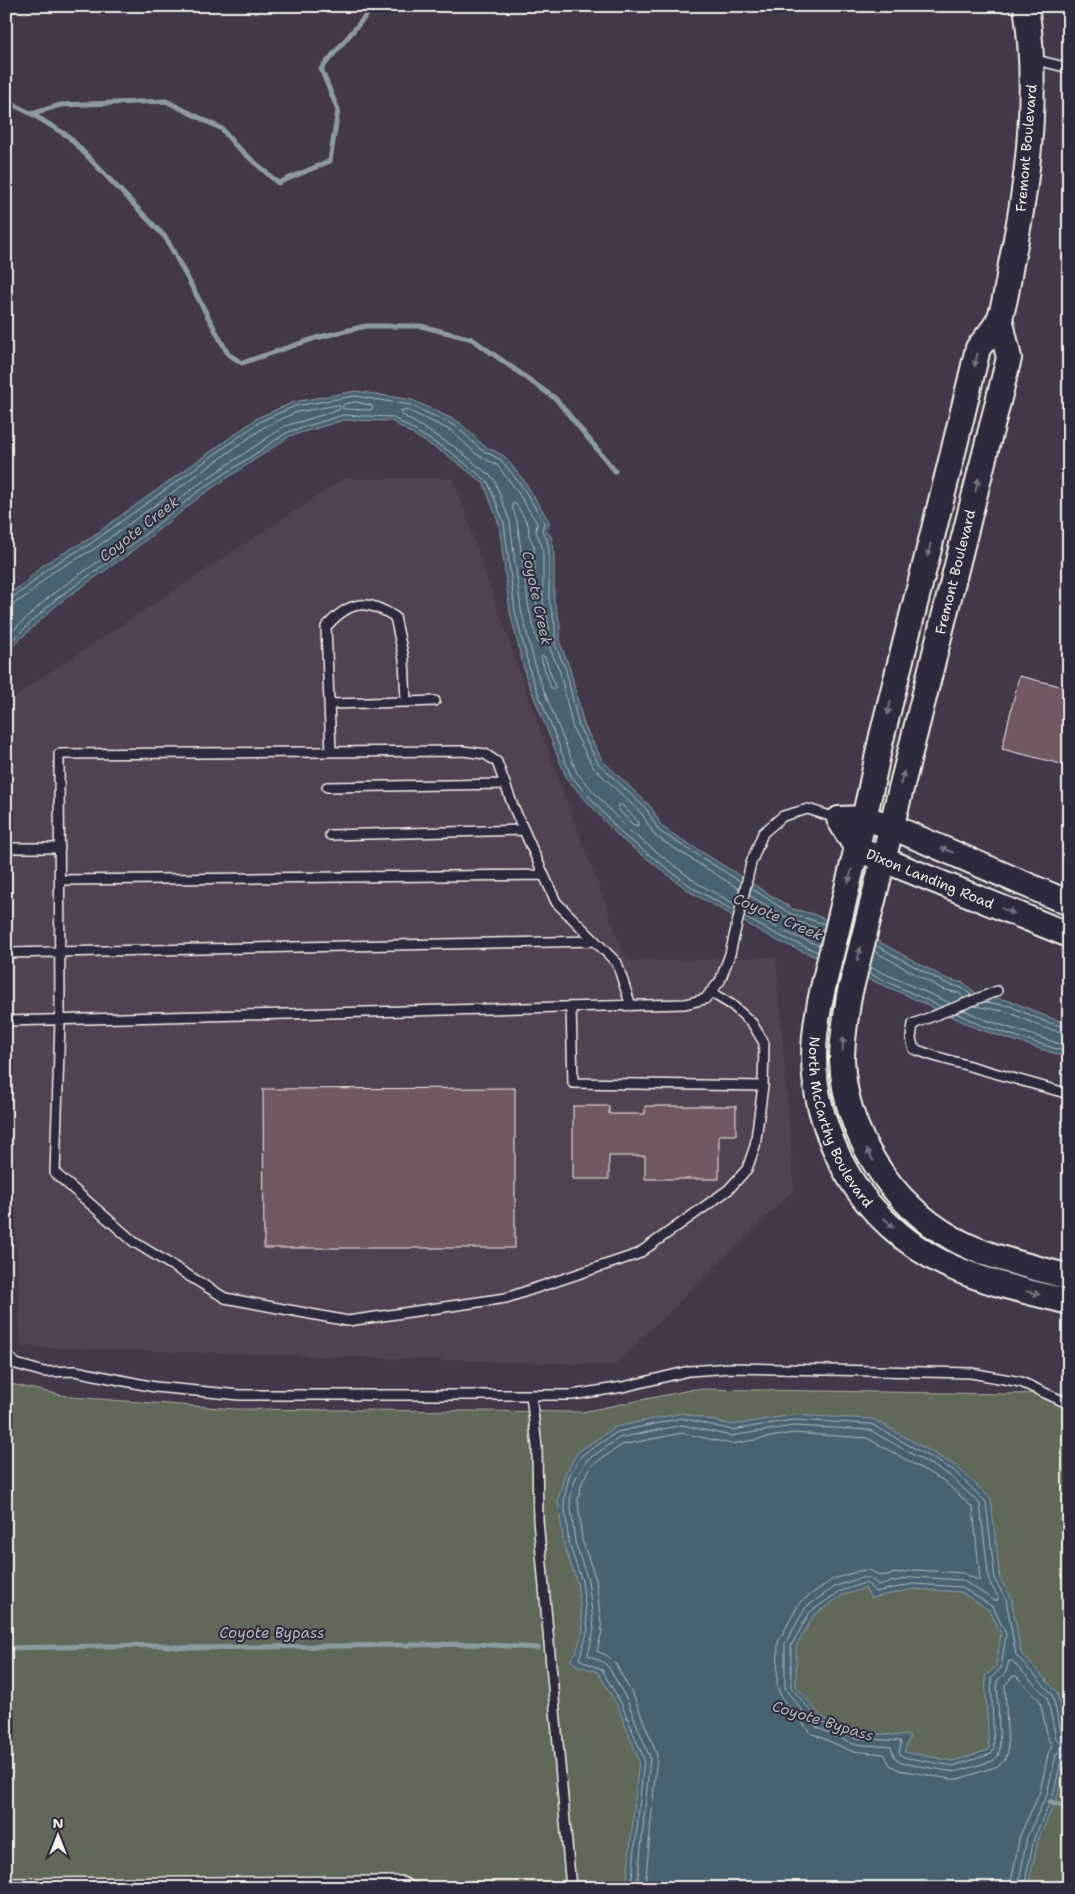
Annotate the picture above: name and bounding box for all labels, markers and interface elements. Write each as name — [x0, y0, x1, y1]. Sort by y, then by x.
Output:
street label: Fremont Boulevard — [1011, 83, 1041, 212]
one-way arrow — [972, 352, 980, 367]
one-way arrow — [973, 478, 981, 493]
water label: Coyote Creek — [95, 491, 183, 566]
street label: Fremont Boulevard — [931, 508, 979, 636]
one-way arrow — [925, 543, 933, 558]
water label: Coyote Creek — [517, 549, 557, 647]
one-way arrow — [885, 700, 893, 715]
one-way arrow — [898, 771, 906, 786]
street label: Dixon Landing Road — [863, 845, 997, 913]
one-way arrow — [939, 846, 954, 854]
one-way arrow — [846, 869, 854, 884]
water label: Coyote Creek — [730, 888, 826, 946]
one-way arrow — [1001, 907, 1015, 915]
one-way arrow — [856, 946, 864, 961]
one-way arrow — [840, 1035, 848, 1051]
street label: North McCarthy Boulevard — [805, 1036, 877, 1211]
one-way arrow — [866, 1148, 875, 1161]
one-way arrow — [883, 1217, 895, 1229]
one-way arrow — [1026, 1289, 1041, 1297]
water label: Coyote Bypass — [219, 1623, 325, 1643]
water label: Coyote Bypass — [770, 1696, 876, 1746]
north arrow — [32, 1812, 82, 1862]
text: N — [52, 1814, 64, 1832]

